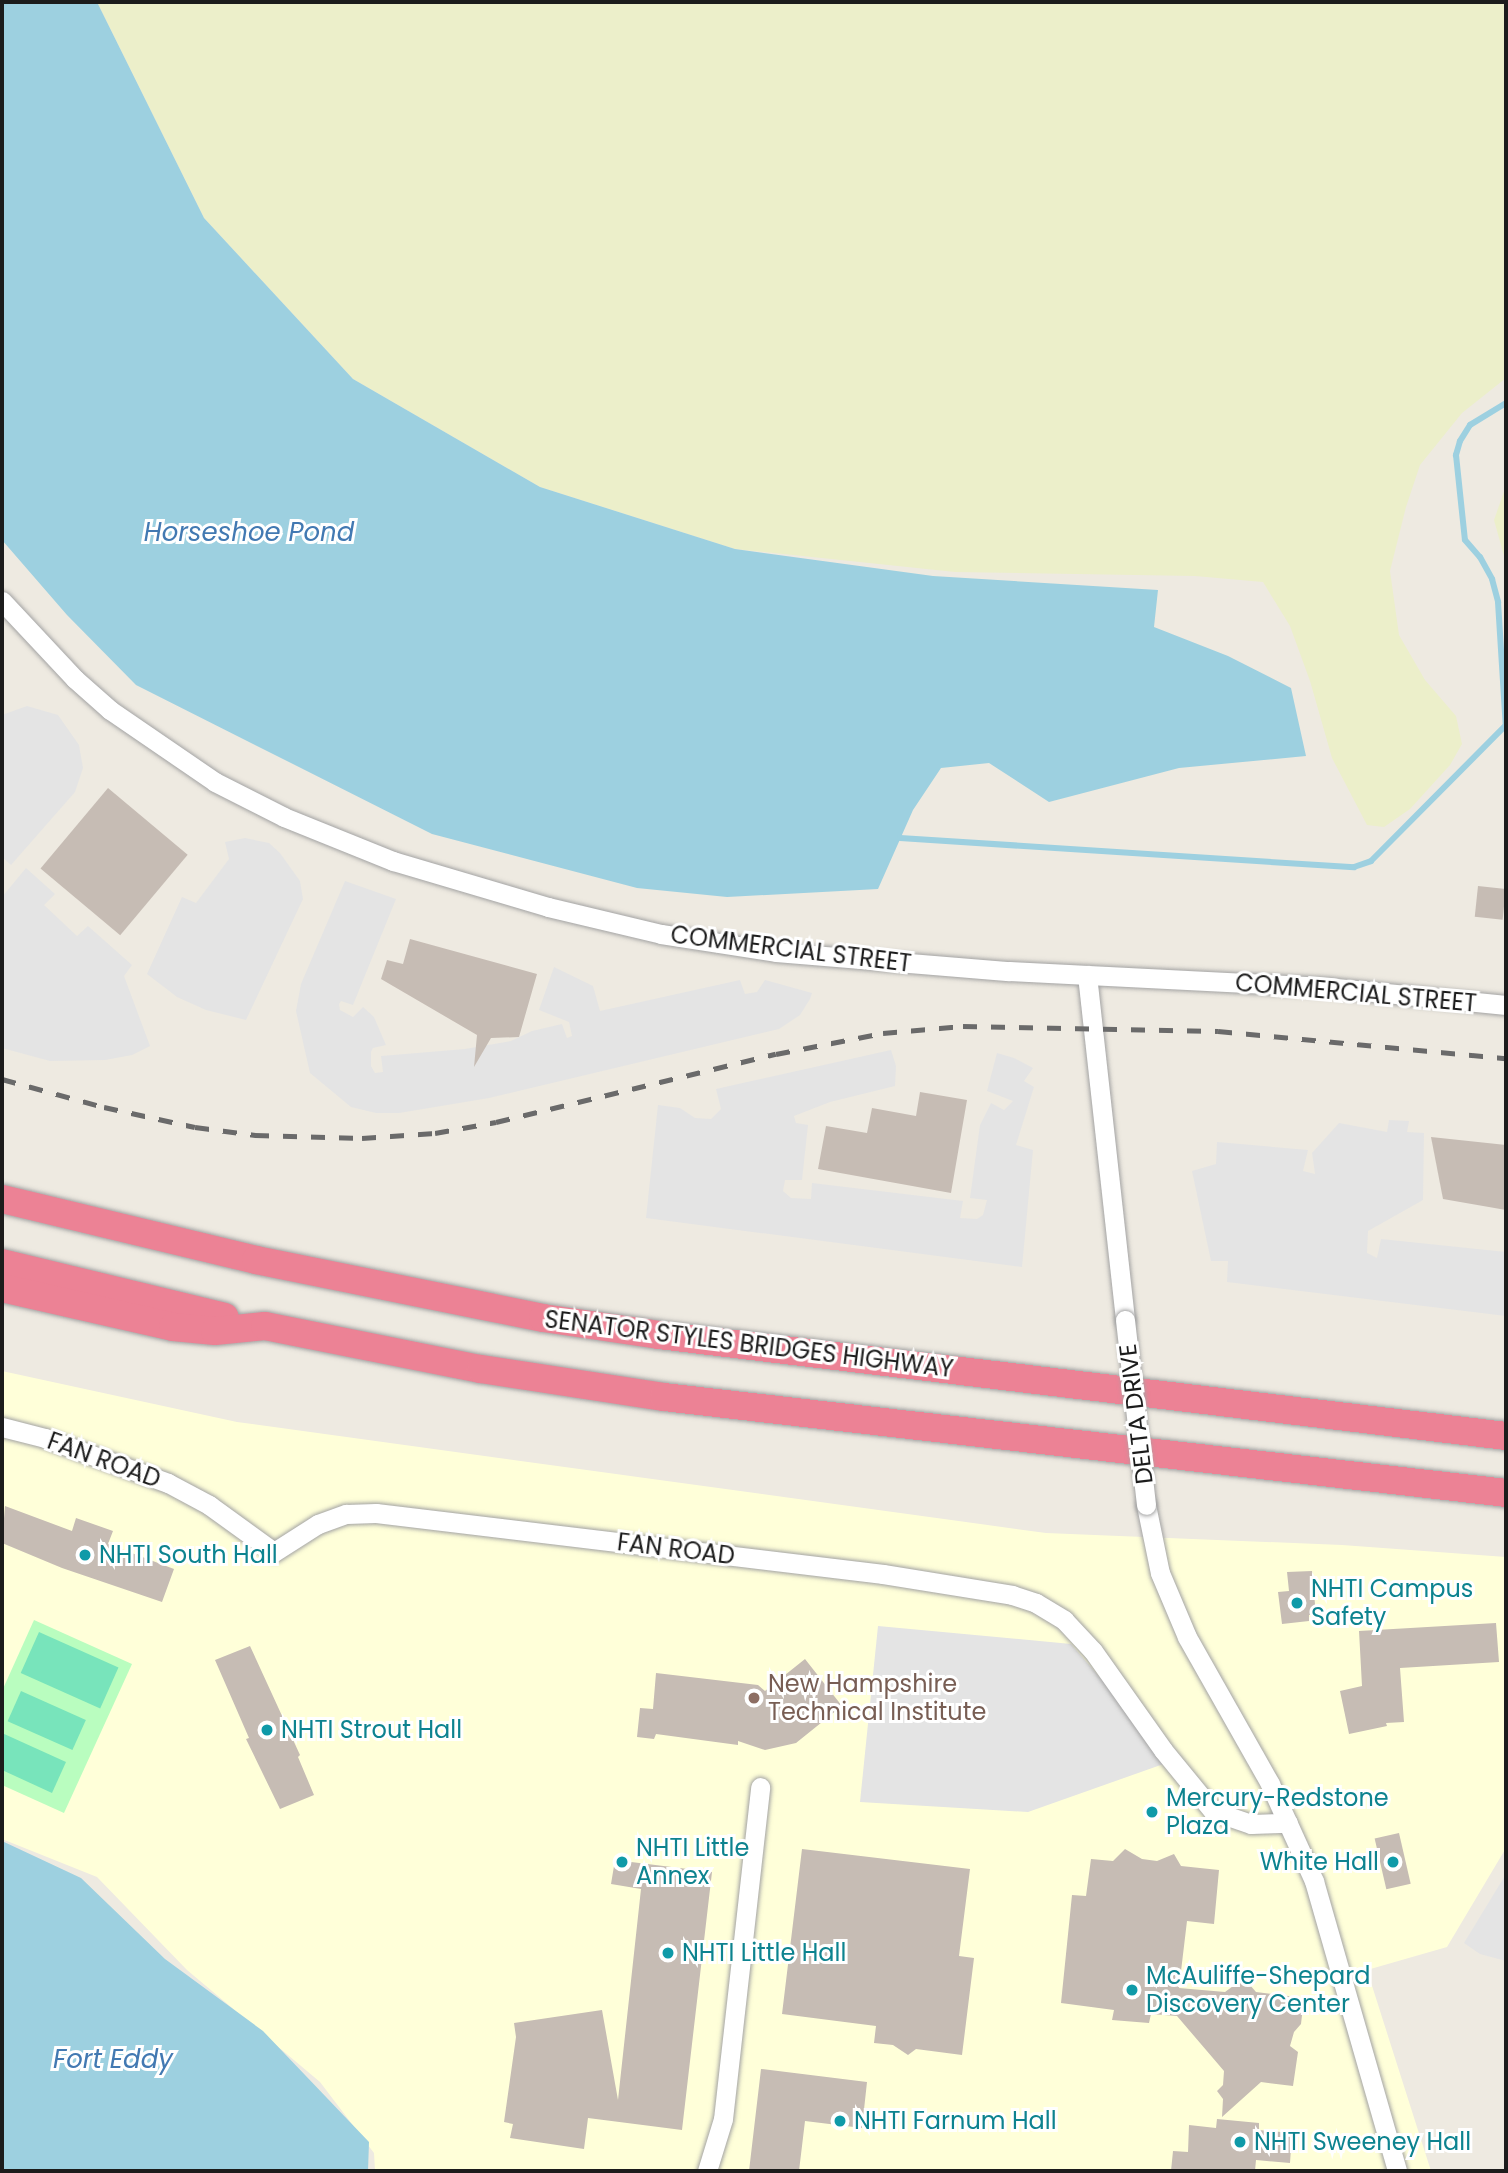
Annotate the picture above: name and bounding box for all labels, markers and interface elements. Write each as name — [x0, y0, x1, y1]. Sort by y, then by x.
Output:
water label: Horseshoe Pond — [144, 517, 354, 549]
street label: COMMERCIAL STREET — [669, 920, 913, 978]
street label: COMMERCIAL STREET — [1234, 968, 1478, 1018]
street label: SENATOR STYLES BRIDGES HIGHWAY — [543, 1305, 955, 1383]
street label: DELTA DRIVE — [1113, 1342, 1159, 1486]
street label: FAN ROAD — [44, 1426, 164, 1494]
street label: FAN ROAD — [616, 1528, 736, 1570]
place label: NHTI South Hall — [99, 1541, 278, 1569]
marker: NHTI South Hall — [77, 1547, 93, 1563]
place label: NHTI Campus Safety — [1311, 1575, 1473, 1631]
marker: NHTI Campus Safety — [1289, 1595, 1305, 1611]
place label: New Hampshire Technical Institute — [768, 1670, 986, 1726]
marker: New Hampshire Technical Institute — [746, 1690, 762, 1706]
place label: NHTI Strout Hall — [281, 1716, 462, 1744]
marker: NHTI Strout Hall — [259, 1722, 275, 1738]
place label: Mercury-Redstone Plaza — [1166, 1784, 1389, 1840]
marker: Mercury-Redstone Plaza — [1144, 1804, 1160, 1820]
place label: NHTI Little Annex — [636, 1834, 749, 1890]
place label: White Hall — [1260, 1848, 1379, 1876]
marker: NHTI Little Annex — [614, 1854, 630, 1870]
marker: White Hall — [1385, 1854, 1401, 1870]
place label: NHTI Little Hall — [682, 1939, 846, 1967]
marker: NHTI Little Hall — [660, 1945, 676, 1961]
place label: McAuliffe-Shepard Discovery Center — [1146, 1962, 1370, 2018]
marker: McAuliffe-Shepard Discovery Center — [1124, 1982, 1140, 1998]
water label: Fort Eddy — [53, 2044, 173, 2076]
place label: NHTI Farnum Hall — [854, 2107, 1057, 2135]
marker: NHTI Farnum Hall — [832, 2113, 848, 2129]
place label: NHTI Sweeney Hall — [1254, 2128, 1471, 2156]
marker: NHTI Sweeney Hall — [1232, 2134, 1248, 2150]

